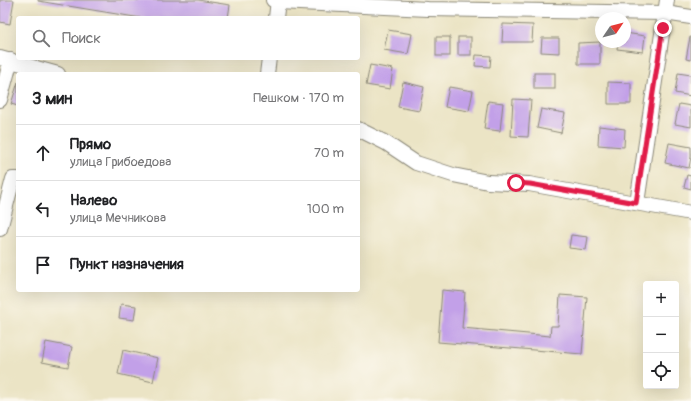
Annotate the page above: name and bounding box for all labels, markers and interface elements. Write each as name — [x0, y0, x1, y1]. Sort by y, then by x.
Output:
north arrow — [595, 12, 631, 48]
search box — [16, 16, 360, 60]
route end — [654, 19, 672, 37]
icon: search — [30, 27, 52, 49]
text: Поиск — [62, 29, 101, 48]
text: 3 мин — [32, 88, 72, 109]
text: Пешком · 170 m — [253, 90, 344, 106]
text: Прямо — [70, 135, 111, 154]
icon: ahead — [32, 142, 54, 164]
text: 70 m — [314, 145, 344, 161]
text: улица Грибоедова — [70, 154, 171, 170]
route start — [507, 174, 525, 192]
text: Налево — [70, 191, 117, 210]
icon: left — [32, 198, 54, 220]
text: 100 m — [307, 201, 344, 217]
text: улица Мечникова — [70, 210, 166, 226]
icon: arrive — [32, 254, 54, 276]
text: Пункт назначения — [70, 255, 184, 274]
map controls — [643, 281, 679, 389]
button: + — [643, 281, 679, 317]
button: − — [643, 317, 679, 353]
button: locate — [643, 353, 679, 389]

